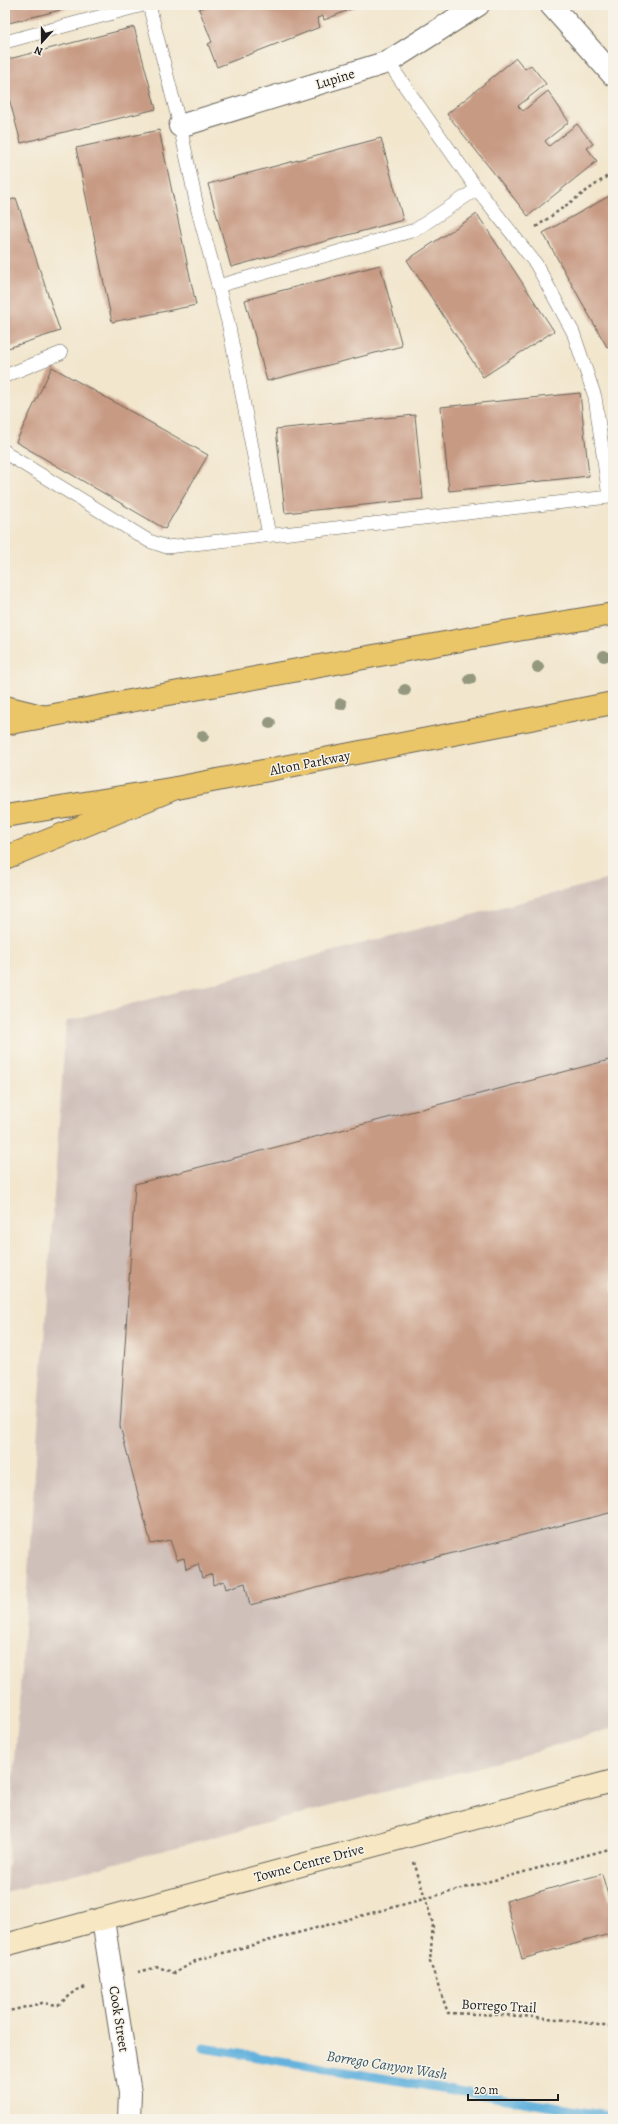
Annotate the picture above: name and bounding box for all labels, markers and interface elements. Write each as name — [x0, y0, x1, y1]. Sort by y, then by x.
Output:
north arrow — [22, 22, 62, 62]
text: N — [32, 42, 45, 59]
street label: Lupine — [313, 64, 357, 94]
street label: Alton Parkway — [267, 746, 353, 780]
street label: Towne Centre Drive — [252, 1839, 366, 1887]
street label: Cook Street — [104, 1985, 134, 2054]
street label: Borrego Trail — [461, 1995, 538, 2017]
water label: Borrego Canyon Wash — [325, 2046, 449, 2084]
scale bar — [468, 2076, 558, 2102]
text: 20 m — [474, 2082, 498, 2098]

